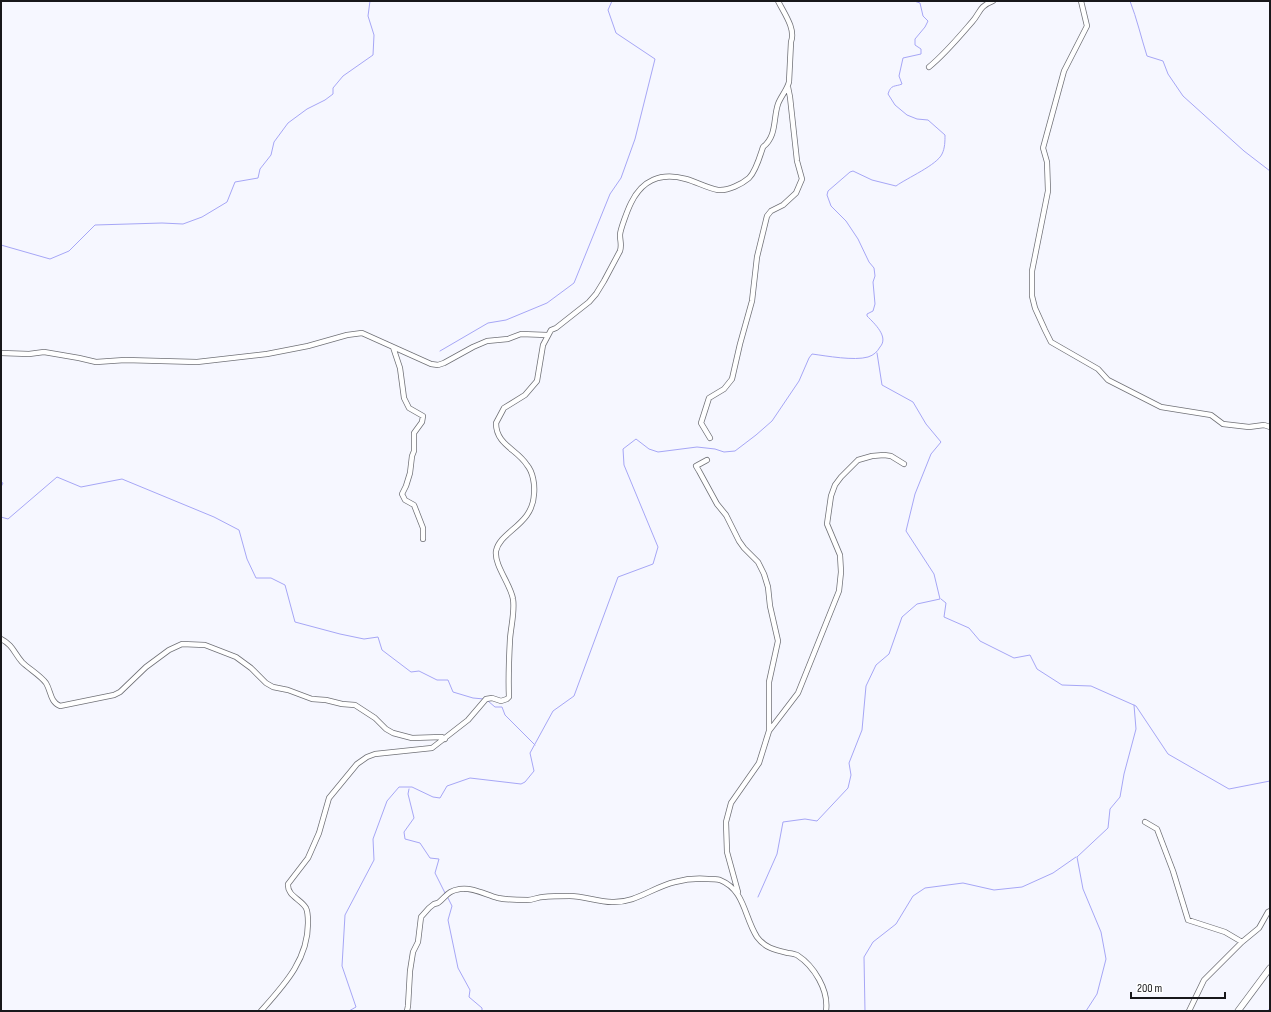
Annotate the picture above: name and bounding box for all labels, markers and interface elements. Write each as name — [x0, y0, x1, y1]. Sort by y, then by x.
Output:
scale bar — [1131, 974, 1225, 1000]
text: 200 m — [1137, 981, 1163, 996]

